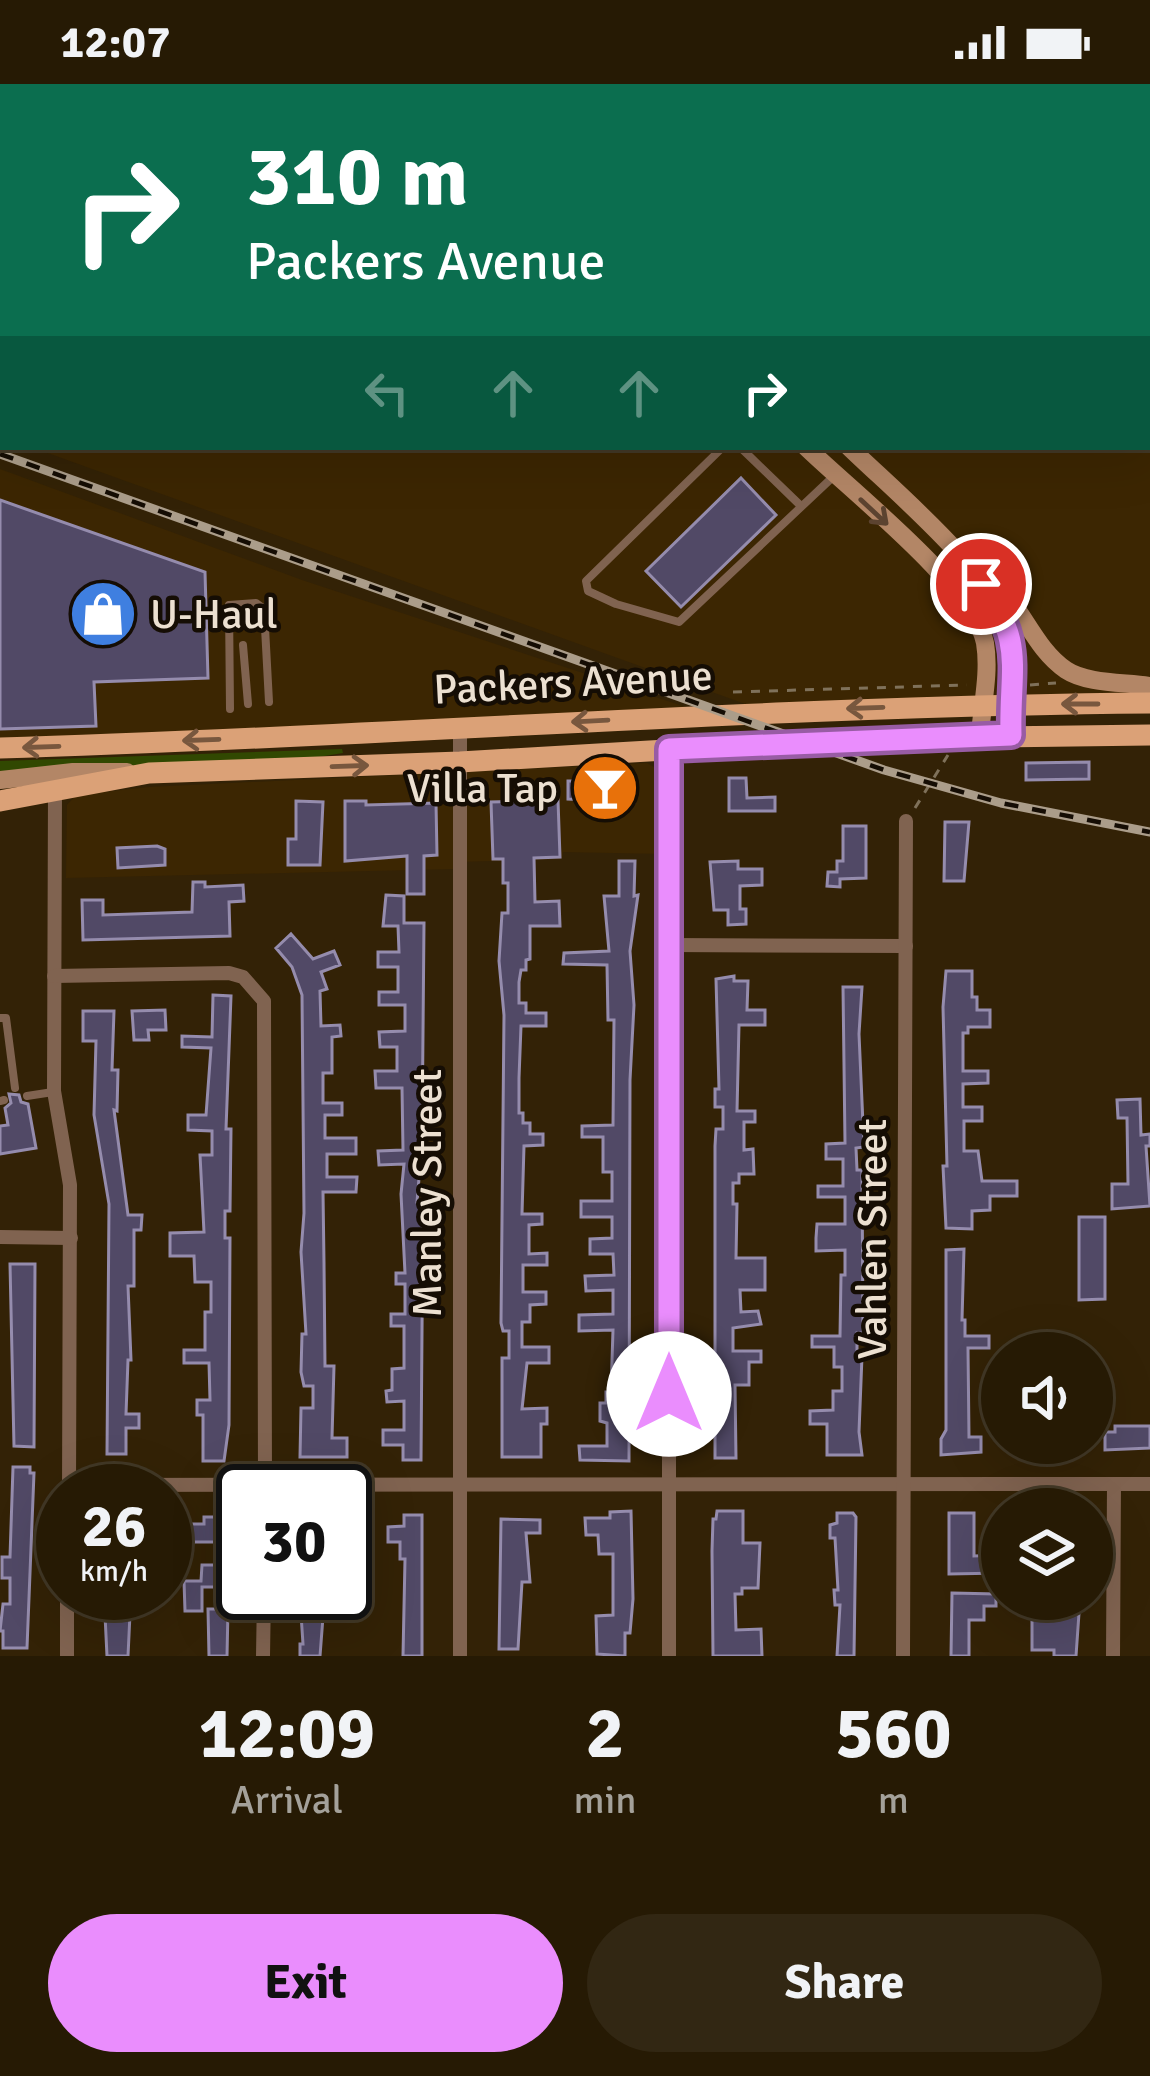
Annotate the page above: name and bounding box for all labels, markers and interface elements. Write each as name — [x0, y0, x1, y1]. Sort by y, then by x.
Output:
text: 12:07 — [60, 15, 170, 70]
text: 310 m — [246, 125, 468, 229]
icon: right — [48, 132, 204, 288]
text: Packers Avenue — [246, 228, 605, 295]
icon: left — [354, 360, 420, 426]
icon: ahead — [480, 360, 546, 426]
icon: ahead — [606, 360, 672, 426]
icon: right — [732, 360, 798, 426]
one-way arrow — [859, 498, 889, 526]
pin — [930, 533, 1032, 635]
icon: arrive — [948, 551, 1014, 617]
shop icon: U-Haul — [68, 579, 138, 649]
place label: U-Haul — [150, 589, 278, 640]
street label: Packers Avenue — [432, 650, 714, 716]
one-way arrow — [1061, 693, 1100, 715]
one-way arrow — [846, 697, 885, 720]
one-way arrow — [571, 710, 610, 733]
one-way arrow — [182, 729, 221, 752]
one-way arrow — [22, 735, 61, 758]
bar icon: Villa Tap — [570, 753, 640, 823]
one-way arrow — [330, 754, 369, 777]
place label: Villa Tap — [407, 763, 558, 814]
street label: Manley Street — [402, 1069, 453, 1317]
street label: Vahlen Street — [847, 1118, 898, 1360]
position arrow — [606, 1331, 732, 1457]
map controls — [981, 1332, 1113, 1620]
button: sound — [981, 1332, 1113, 1464]
speed limit sign: 30 — [216, 1464, 372, 1620]
button: layers — [981, 1488, 1113, 1620]
text: 26 — [82, 1490, 146, 1564]
text: km/h — [80, 1553, 148, 1590]
text: 12:09 — [198, 1689, 375, 1778]
text: 2 — [586, 1689, 624, 1778]
text: 560 — [835, 1689, 952, 1778]
text: Arrival — [231, 1776, 343, 1824]
text: min — [574, 1776, 637, 1824]
text: m — [878, 1776, 909, 1824]
button: Exit — [48, 1914, 563, 2052]
button: Share — [587, 1914, 1102, 2052]

